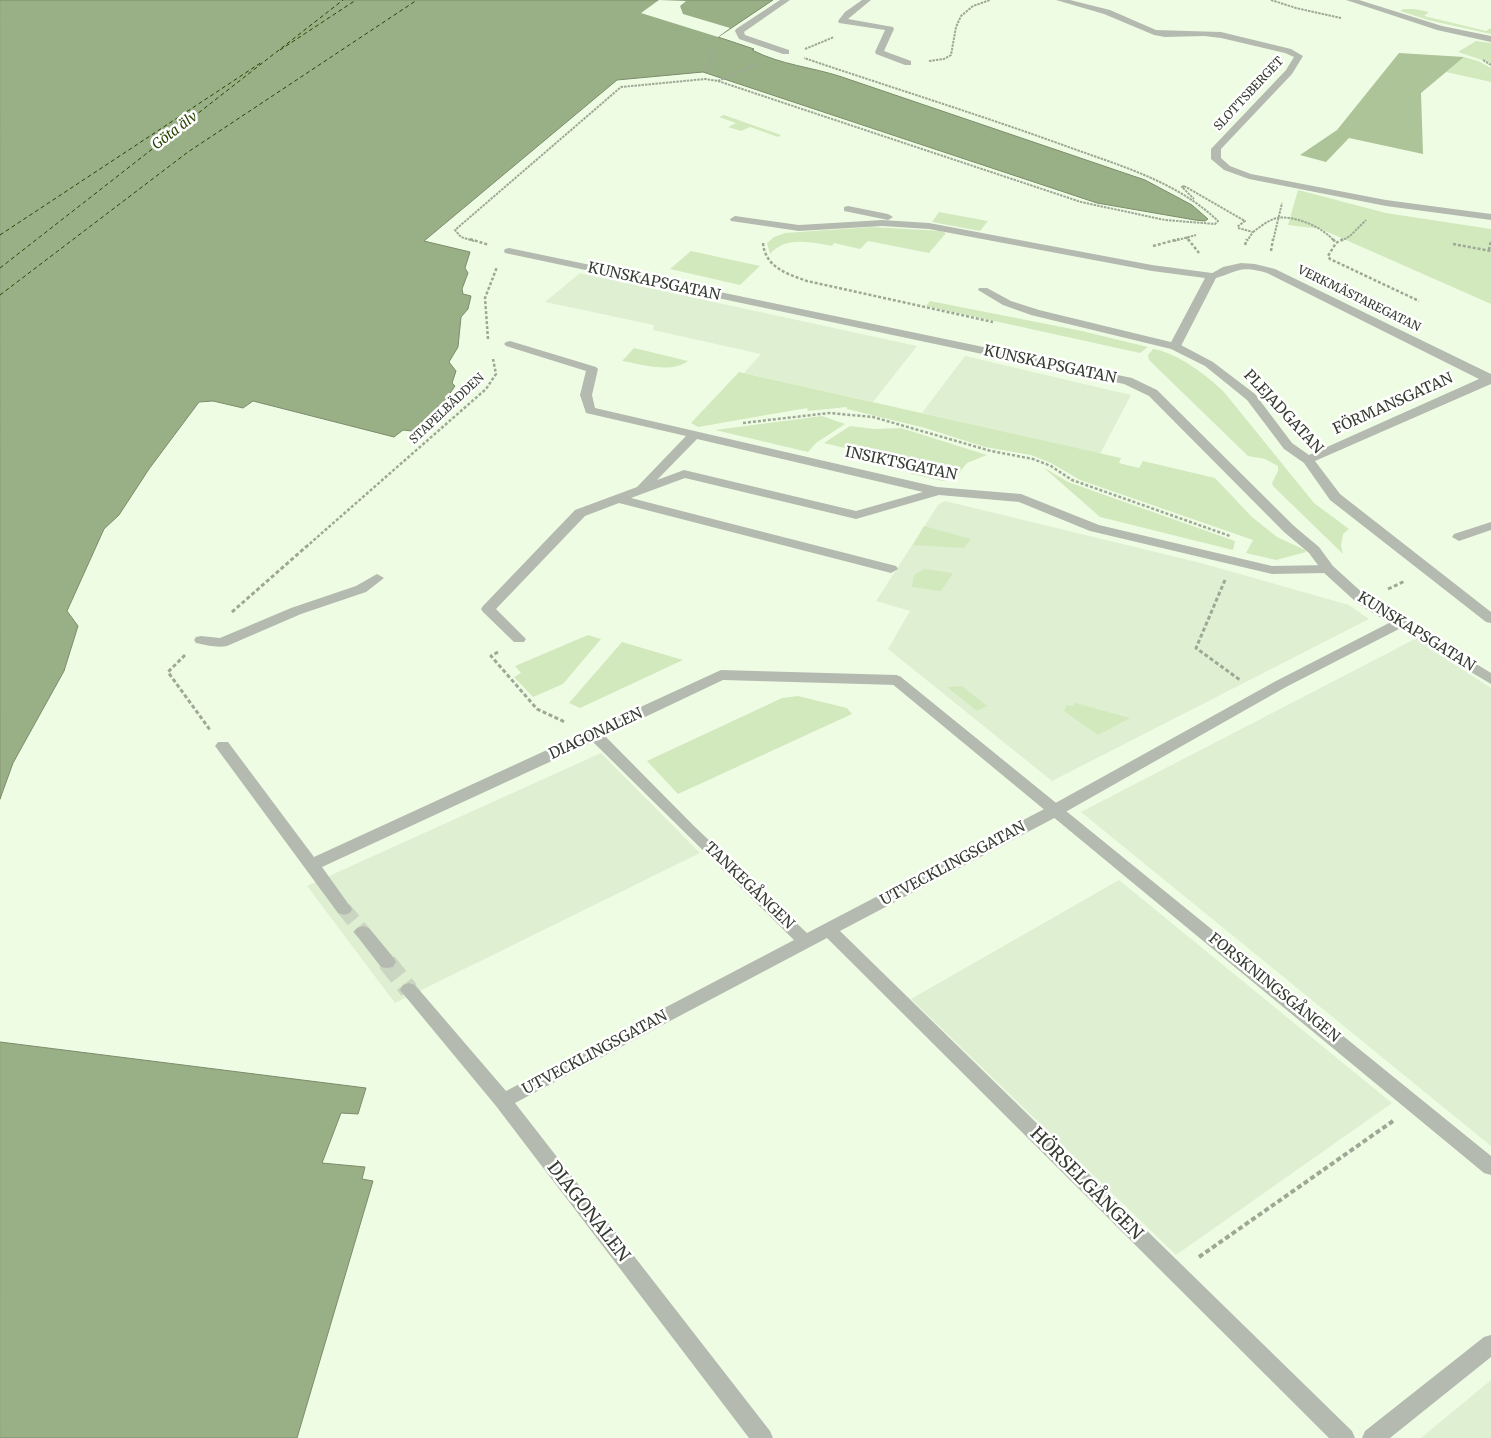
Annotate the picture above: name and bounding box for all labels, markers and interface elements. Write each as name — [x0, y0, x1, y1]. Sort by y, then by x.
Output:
street label: SLOTTSBERGET — [1211, 54, 1287, 134]
water label: Göta älv — [149, 108, 201, 154]
street label: KUNSKAPSGATAN — [586, 259, 722, 305]
street label: VERKMÄSTAREGATAN — [1295, 263, 1423, 335]
street label: KUNSKAPSGATAN — [982, 342, 1118, 388]
street label: PLEJADGATAN — [1240, 366, 1326, 458]
street label: FÖRMANSGATAN — [1330, 370, 1456, 438]
street label: STAPELBÄDDEN — [407, 371, 487, 447]
street label: INSIKTSGATAN — [843, 443, 959, 485]
street label: KUNSKAPSGATAN — [1354, 589, 1478, 675]
street label: DIAGONALEN — [546, 704, 646, 764]
street label: UTVECKLINGSGATAN — [877, 818, 1029, 910]
street label: TANKEGÅNGEN — [700, 839, 798, 933]
street label: FORSKNINGSGÅNGEN — [1205, 930, 1343, 1046]
street label: UTVECKLINGSGATAN — [519, 1007, 671, 1099]
street label: HÖRSELGÅNGEN — [1025, 1123, 1147, 1245]
street label: DIAGONALEN — [542, 1158, 634, 1266]

